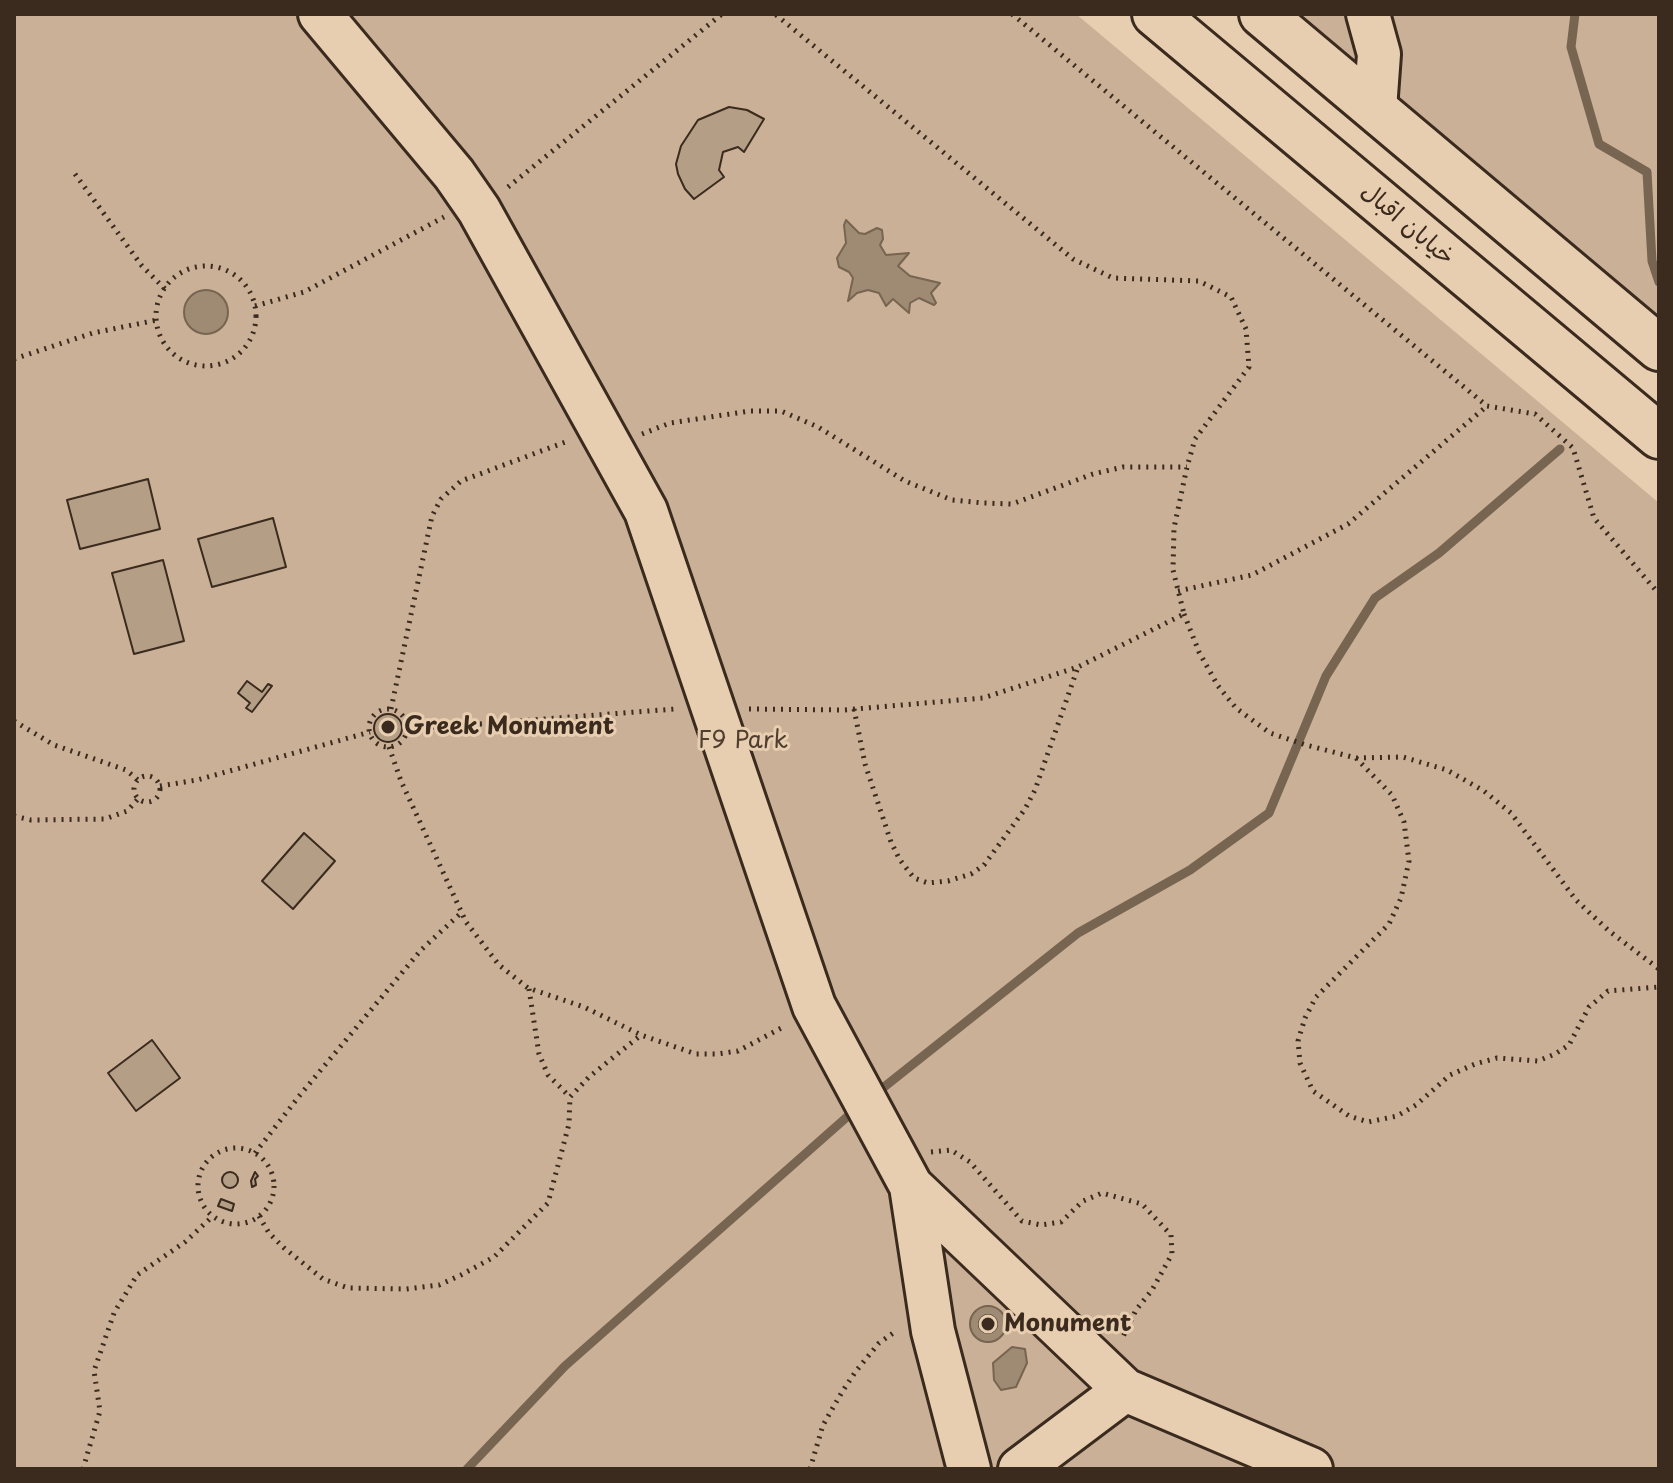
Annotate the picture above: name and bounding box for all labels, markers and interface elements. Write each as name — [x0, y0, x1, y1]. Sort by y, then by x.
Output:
street label: خیابان اقبال — [1355, 178, 1459, 272]
place label: Greek Monument — [404, 713, 614, 741]
marker: Greek Monument — [379, 718, 397, 736]
park label: F9 Park — [698, 727, 788, 755]
place label: Monument — [1004, 1310, 1132, 1338]
marker: Monument — [979, 1315, 997, 1333]

